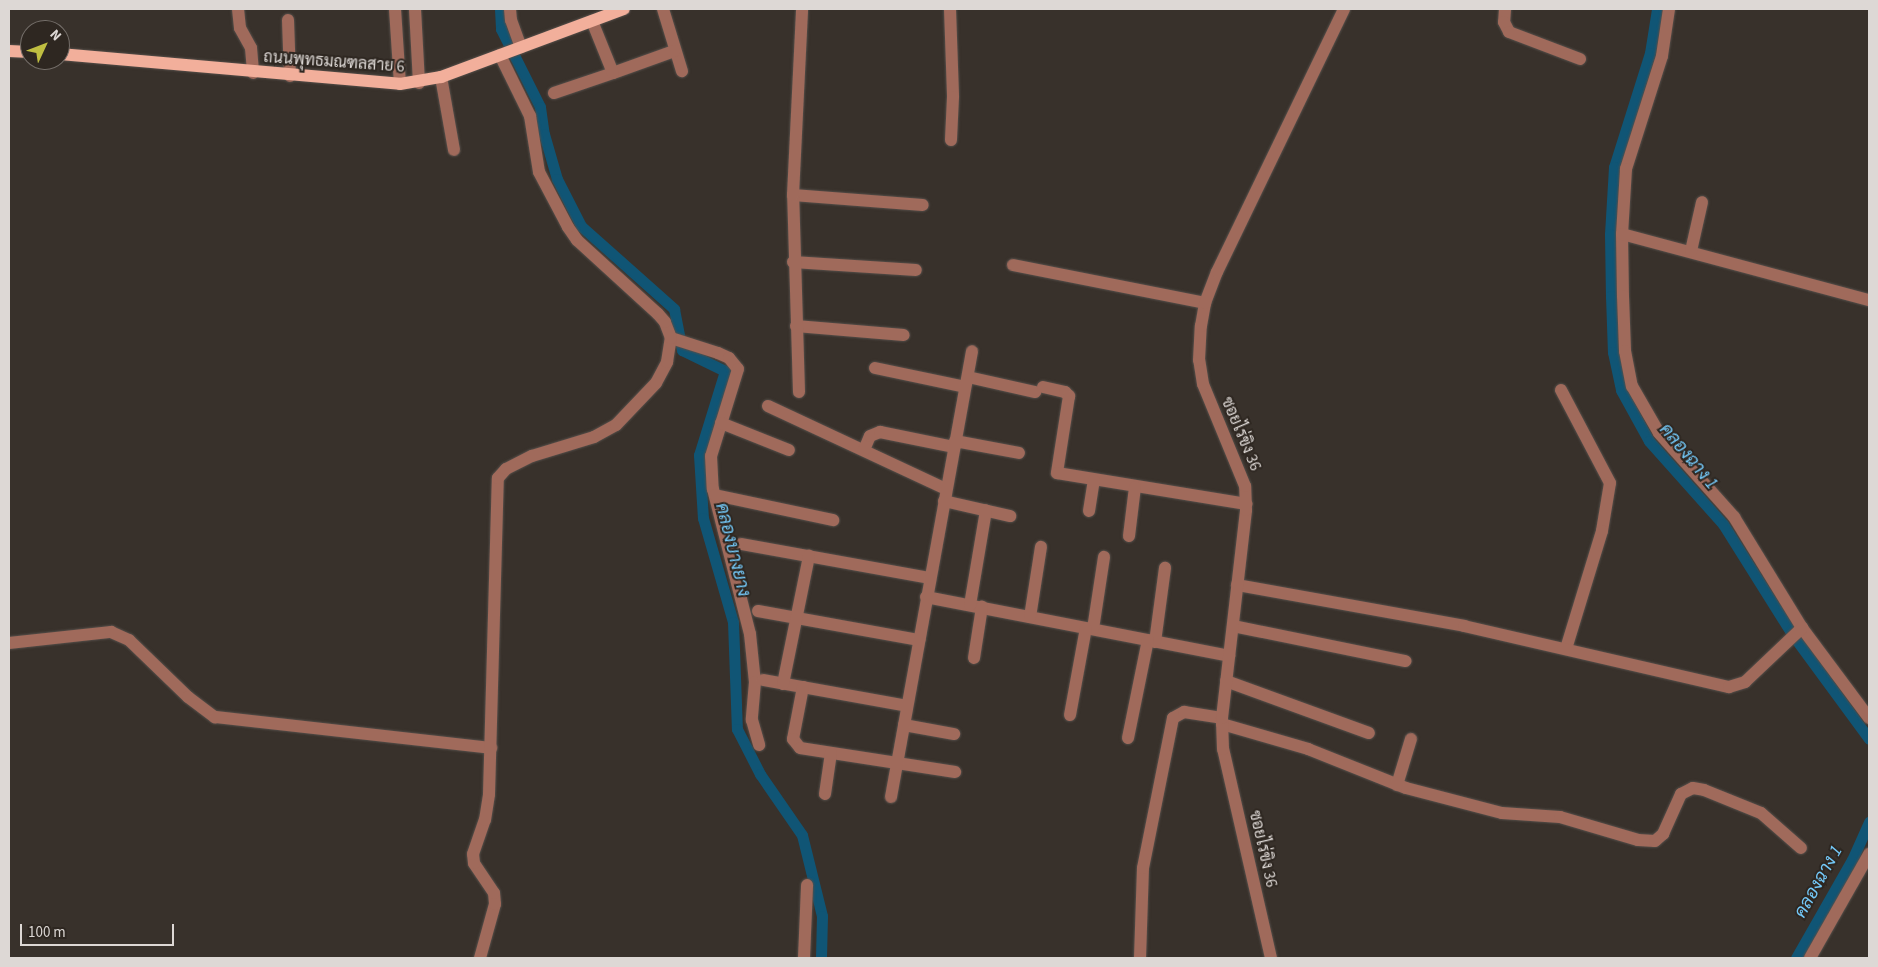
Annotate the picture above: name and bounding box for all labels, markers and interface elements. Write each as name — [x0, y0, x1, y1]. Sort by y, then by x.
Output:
north arrow — [20, 20, 70, 70]
text: N — [45, 25, 66, 46]
street label: ถนนพุทธมณฑลสาย 6 — [263, 47, 405, 77]
street label: ซอยไร่ขิง 36 — [1217, 394, 1265, 474]
water label: คลองฉาง 1 — [1654, 420, 1722, 494]
water label: คลองบางยาง — [710, 501, 754, 599]
street label: ซอยไร่ขิง 36 — [1245, 809, 1281, 889]
water label: คลองฉาง 1 — [1790, 842, 1848, 922]
scale bar — [22, 914, 176, 946]
text: 100 m — [28, 922, 66, 943]

